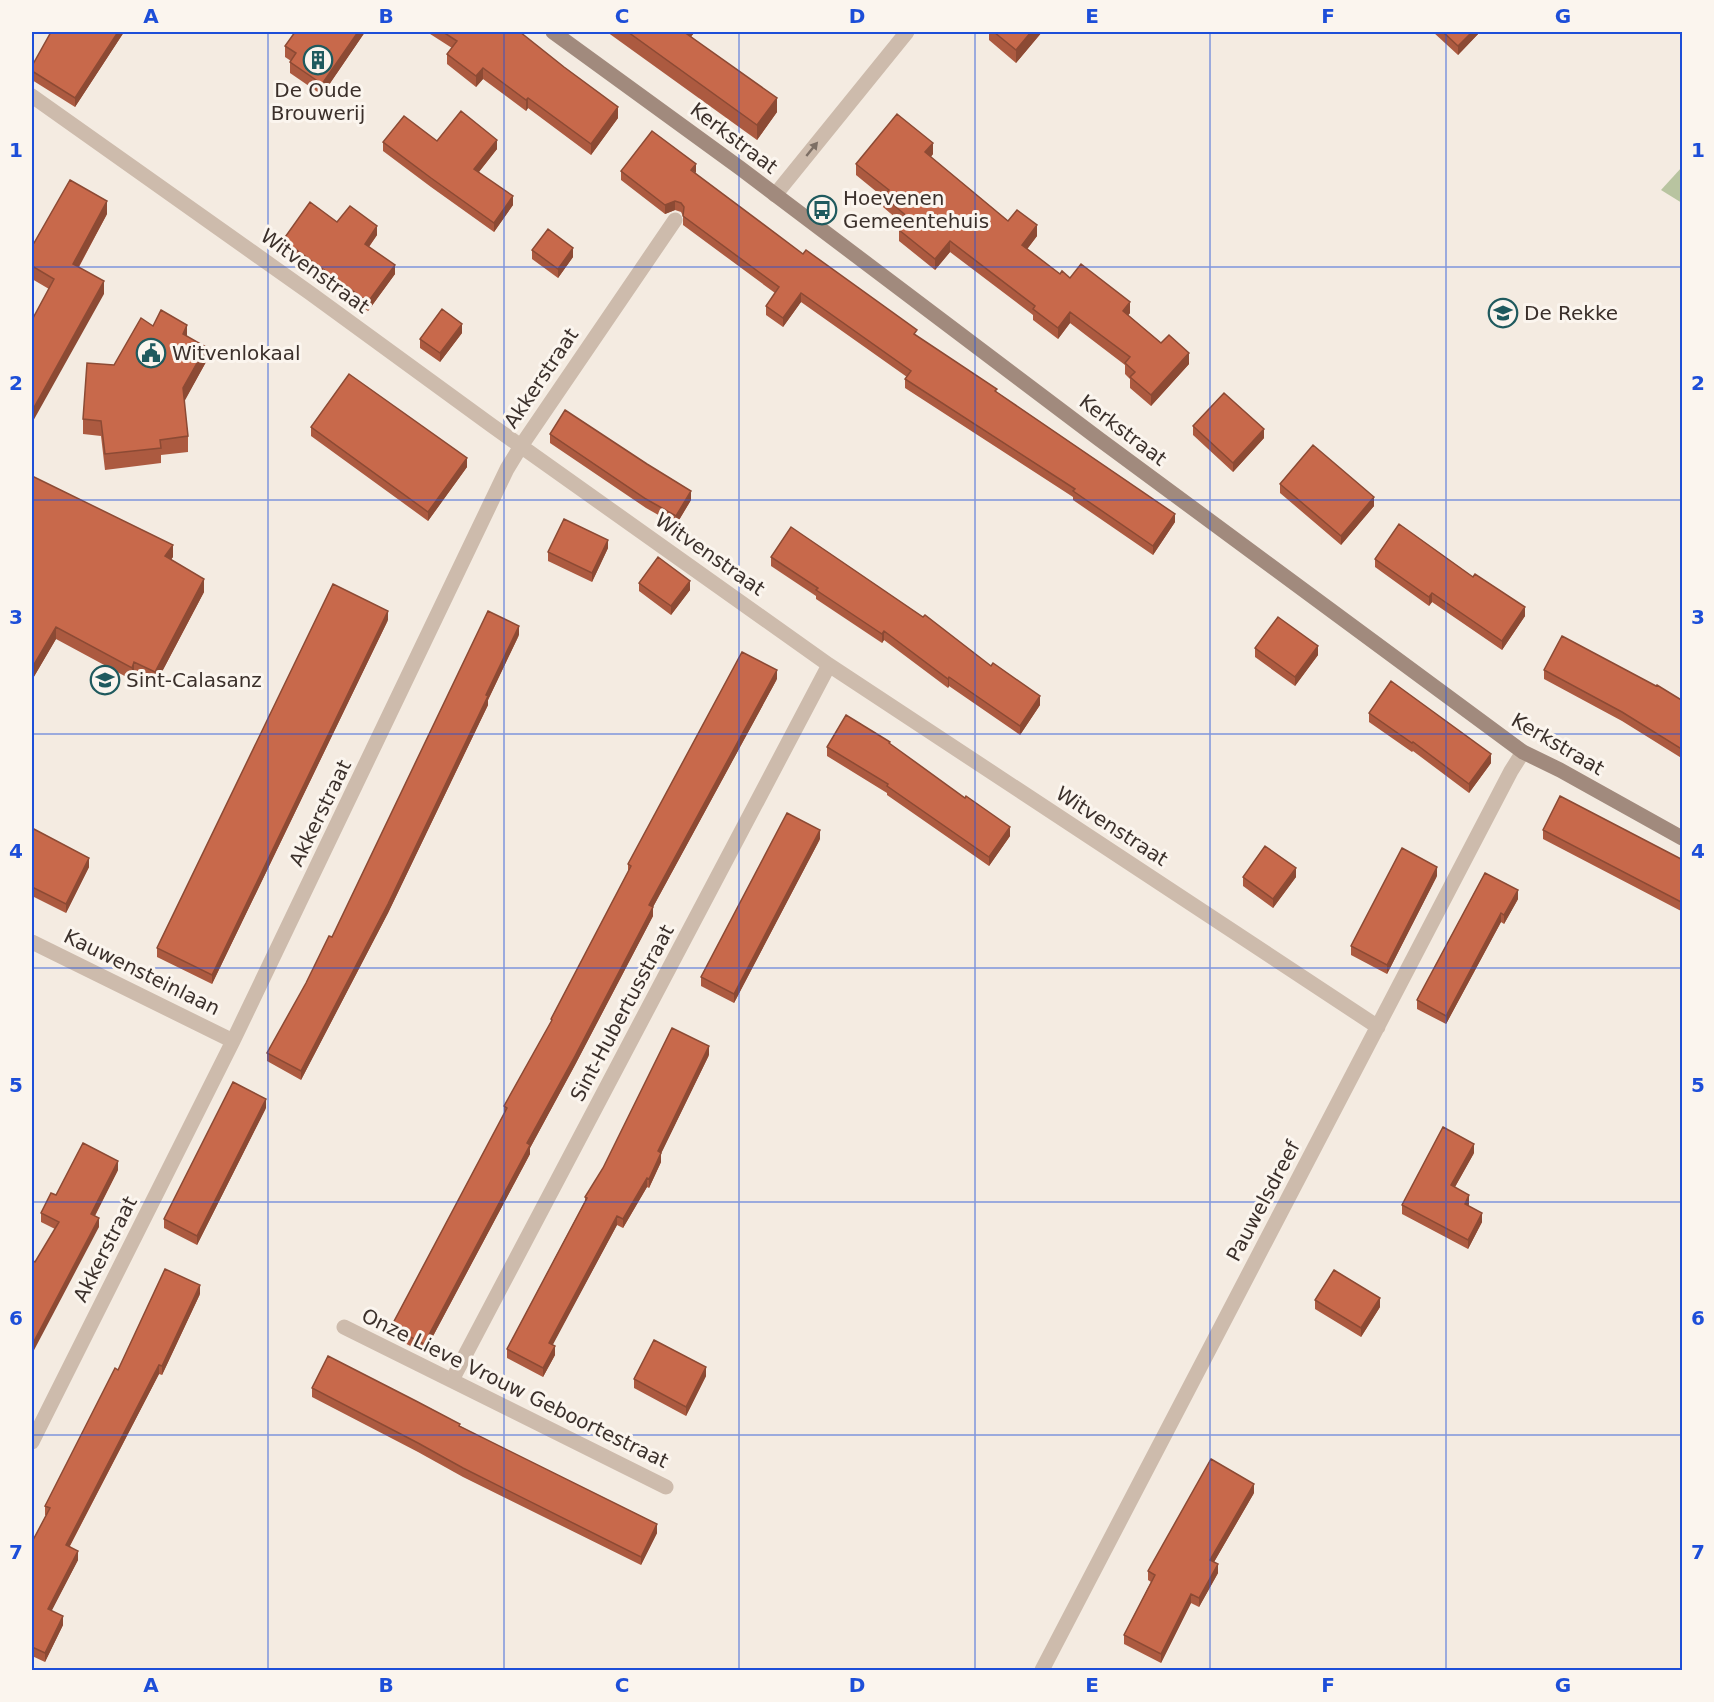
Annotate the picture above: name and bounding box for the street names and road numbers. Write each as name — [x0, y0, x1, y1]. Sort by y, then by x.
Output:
street label: Kerkstraat — [686, 97, 782, 179]
street label: Witvenstraat — [256, 224, 374, 319]
street label: Akkerstraat — [499, 323, 583, 433]
street label: Kerkstraat — [1075, 389, 1171, 471]
street label: Witvenstraat — [651, 507, 770, 601]
street label: Kerkstraat — [1507, 708, 1609, 780]
street label: Akkerstraat — [284, 756, 356, 870]
street label: Witvenstraat — [1052, 781, 1173, 871]
street label: Sint-Hubertusstraat — [565, 920, 679, 1105]
street label: Kauwensteinlaan — [60, 924, 224, 1020]
street label: Pauwelsdreef — [1221, 1136, 1305, 1265]
street label: Akkerstraat — [68, 1192, 142, 1306]
street label: Onze Lieve Vrouw Geboortestraat — [358, 1303, 672, 1473]

